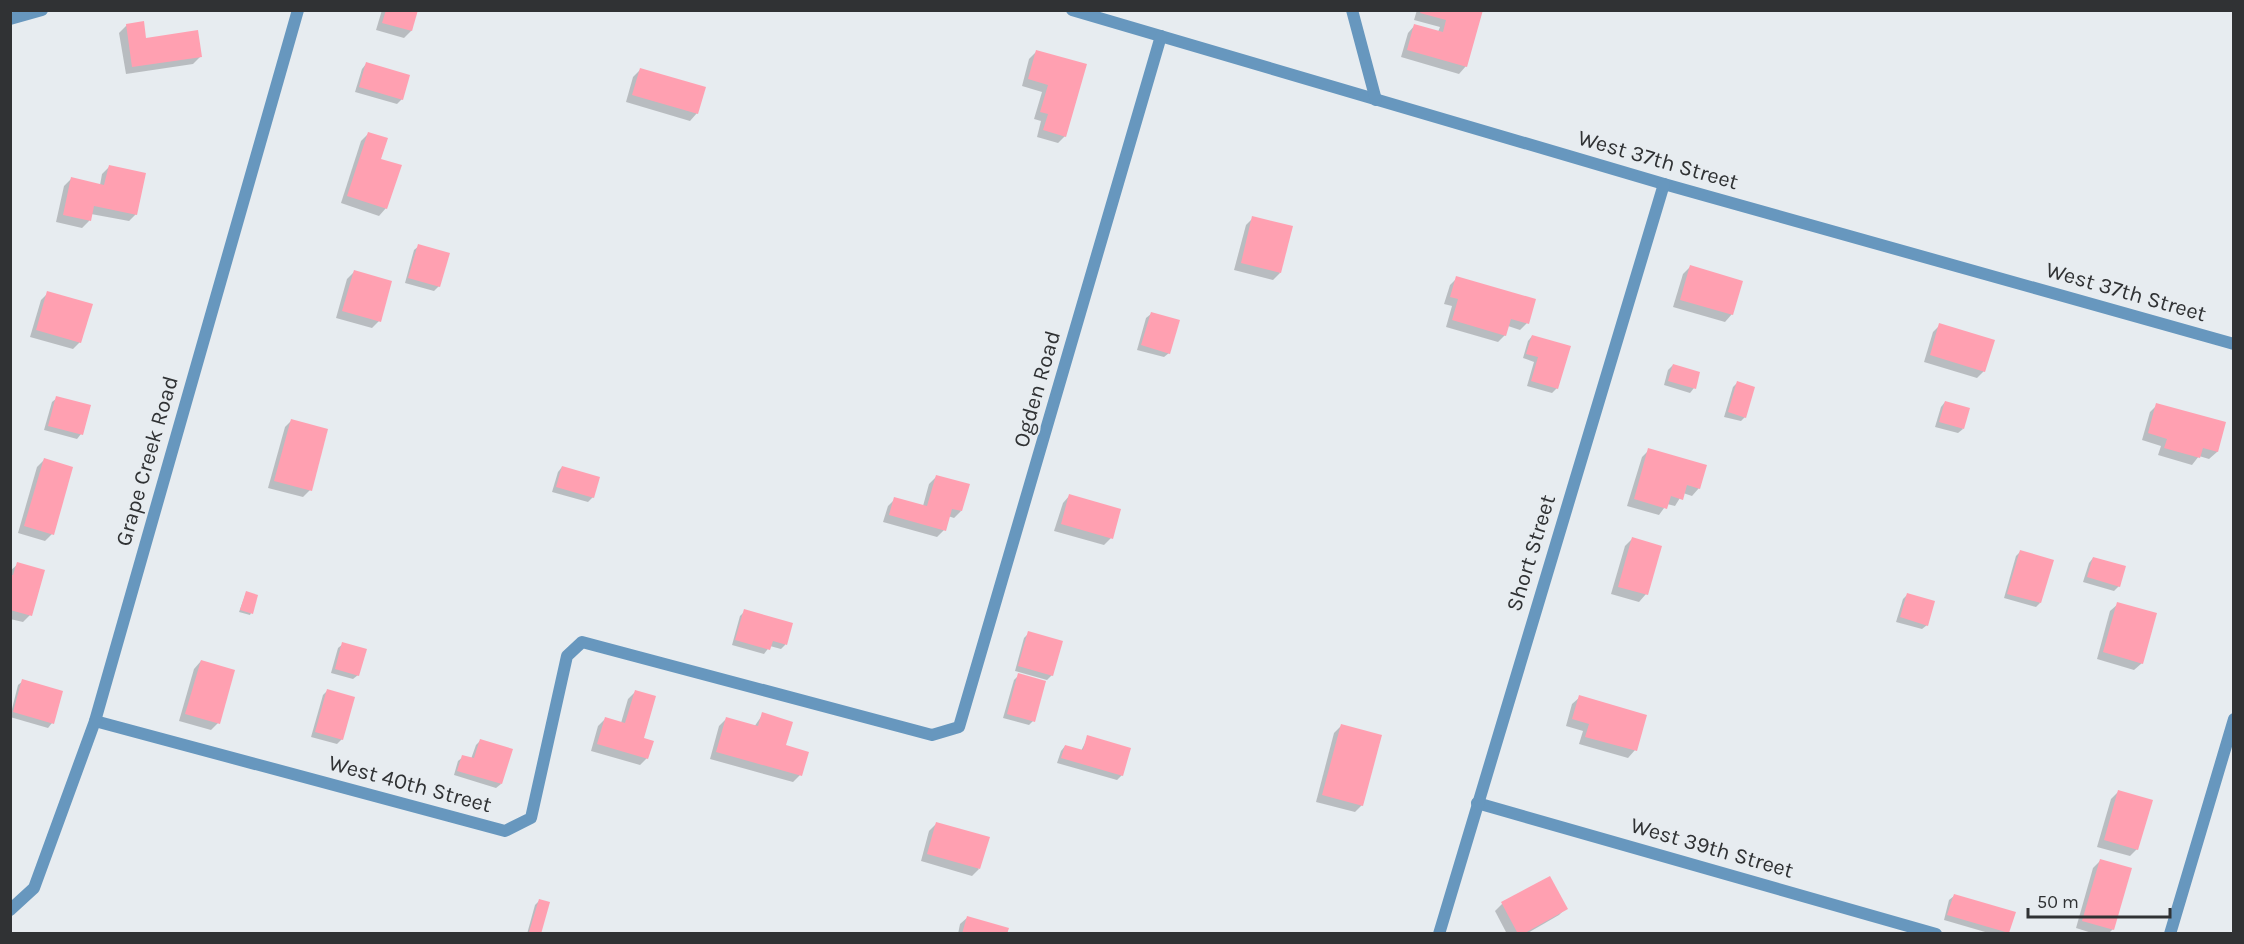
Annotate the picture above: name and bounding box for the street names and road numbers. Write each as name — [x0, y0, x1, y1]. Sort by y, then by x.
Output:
street label: West 37th Street — [1575, 125, 1741, 195]
street label: West 37th Street — [2043, 257, 2209, 327]
street label: Ogden Road — [1008, 328, 1066, 450]
street label: Grape Creek Road — [110, 373, 184, 549]
street label: Short Street — [1501, 492, 1561, 614]
street label: West 40th Street — [326, 750, 494, 818]
street label: West 39th Street — [1628, 812, 1796, 884]

